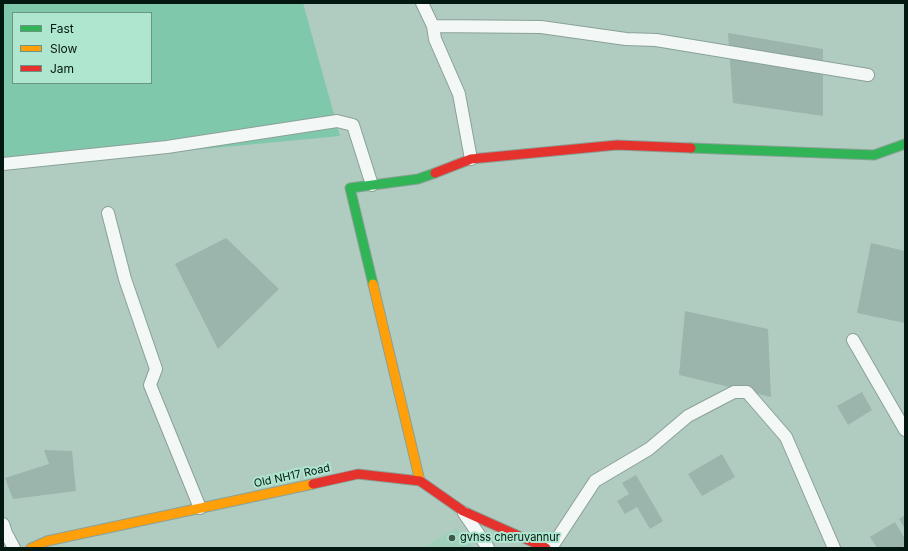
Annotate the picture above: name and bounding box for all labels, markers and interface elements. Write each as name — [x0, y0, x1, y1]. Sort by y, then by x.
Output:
legend — [12, 12, 152, 84]
text: Fast — [50, 21, 74, 36]
text: Slow — [50, 41, 77, 56]
text: Jam — [50, 61, 74, 76]
street label: Old NH17 Road — [253, 461, 331, 491]
place label: gvhss cheruvannur — [460, 531, 560, 545]
marker: gvhss cheruvannur — [447, 533, 457, 543]

